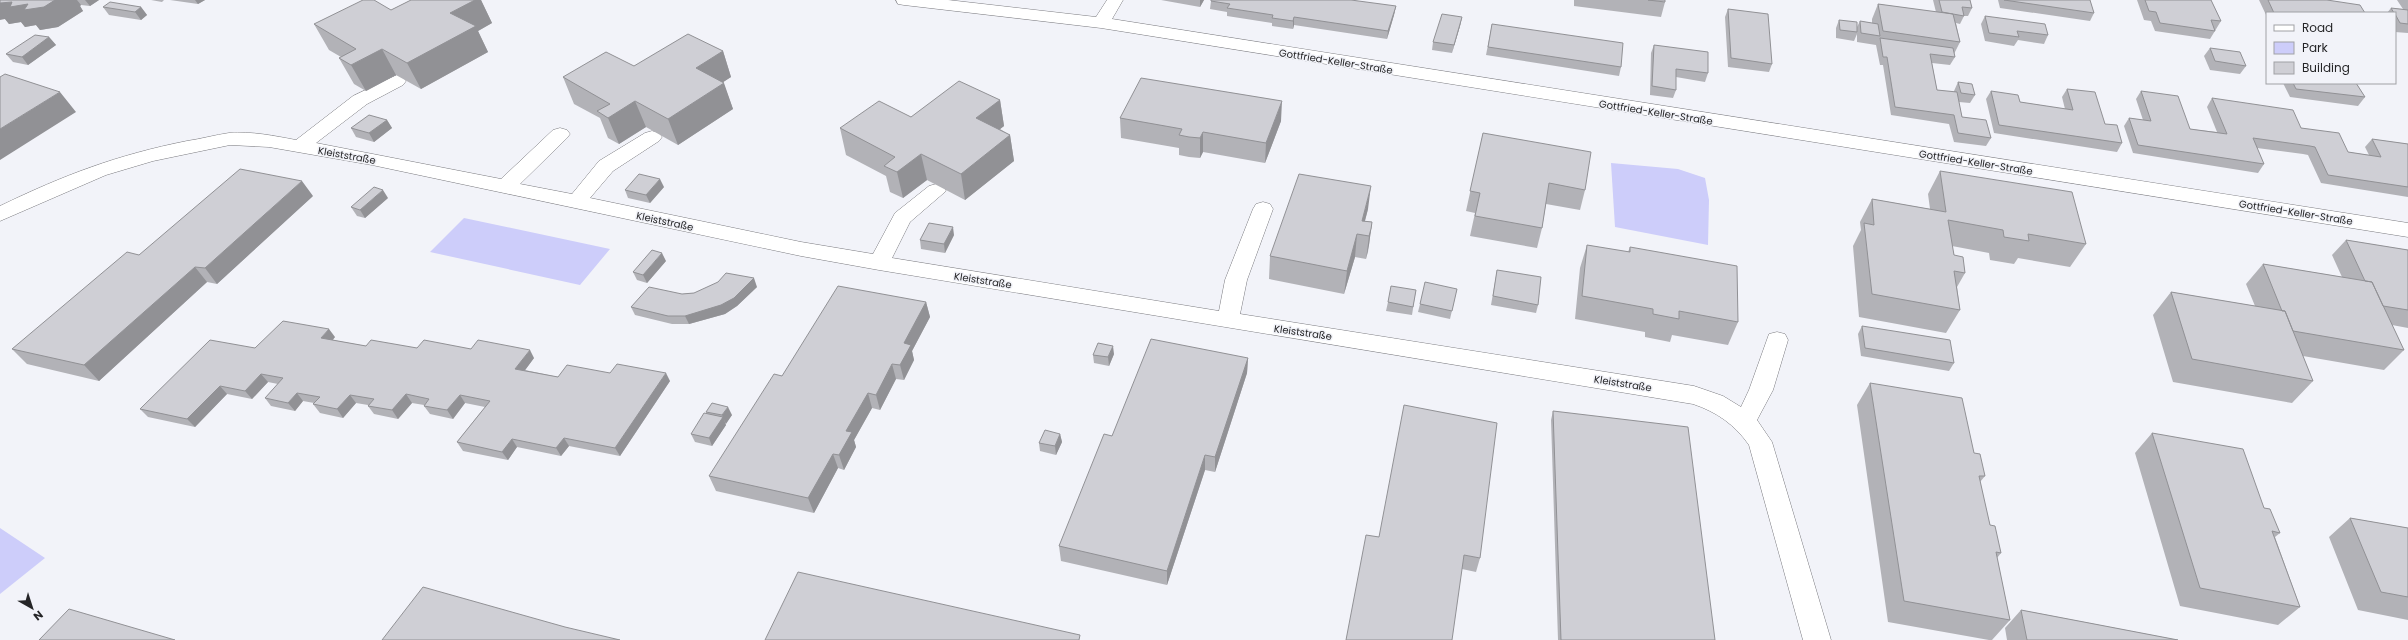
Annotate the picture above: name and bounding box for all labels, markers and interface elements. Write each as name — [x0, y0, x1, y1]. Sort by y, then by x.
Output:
legend — [2266, 12, 2396, 84]
text: Road — [2302, 19, 2333, 36]
text: Park — [2302, 39, 2329, 56]
street label: Gottfried-Keller-Straße — [1278, 45, 1394, 78]
text: Building — [2302, 59, 2350, 76]
street label: Gottfried-Keller-Straße — [1598, 96, 1714, 129]
street label: Kleiststraße — [317, 143, 377, 168]
street label: Gottfried-Keller-Straße — [1918, 146, 2034, 179]
street label: Gottfried-Keller-Straße — [2238, 196, 2354, 229]
street label: Kleiststraße — [635, 208, 695, 235]
street label: Kleiststraße — [953, 269, 1013, 292]
street label: Kleiststraße — [1273, 321, 1333, 344]
street label: Kleiststraße — [1593, 372, 1653, 395]
north arrow — [12, 588, 52, 628]
text: N — [30, 607, 47, 625]

